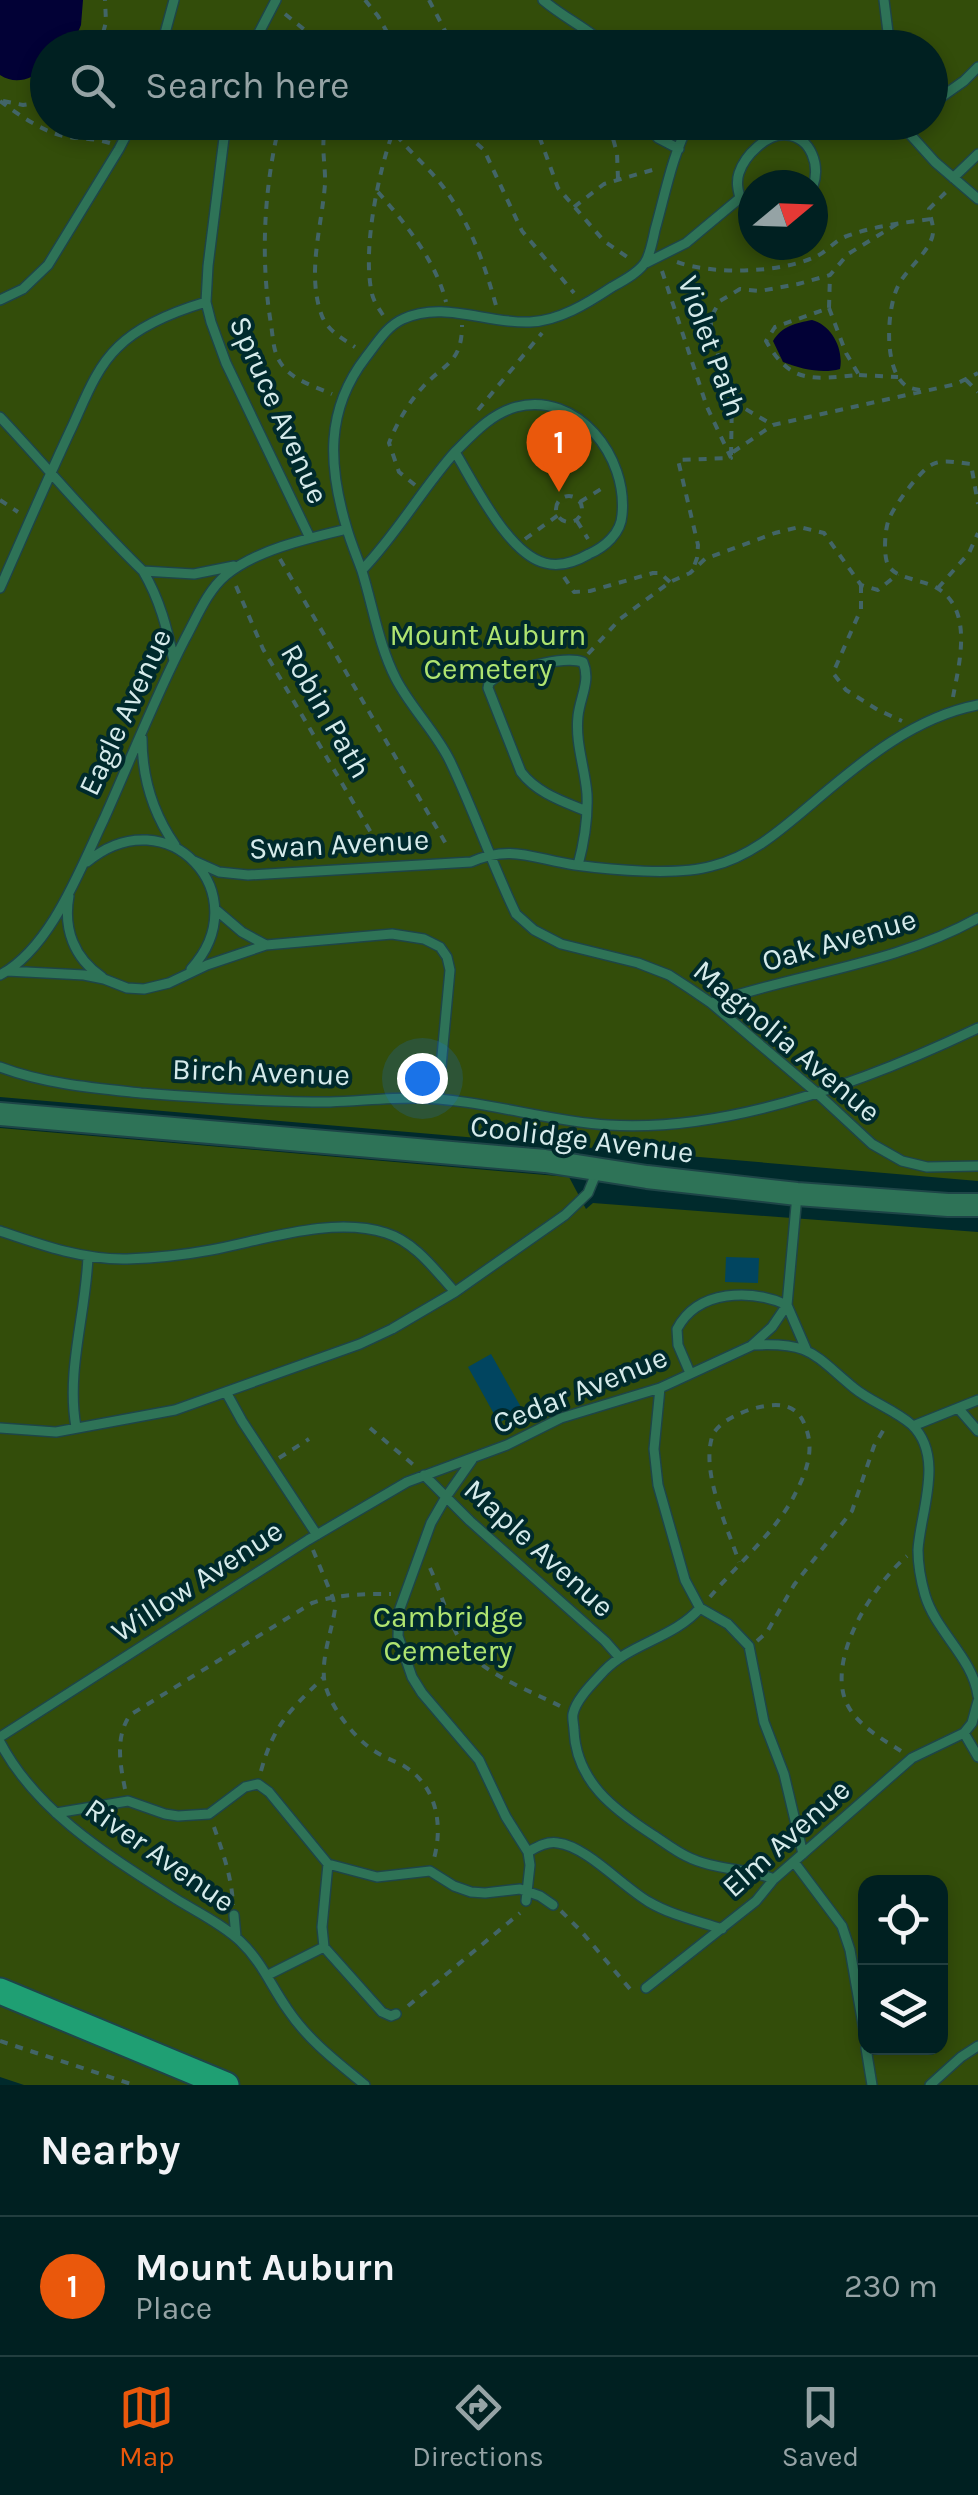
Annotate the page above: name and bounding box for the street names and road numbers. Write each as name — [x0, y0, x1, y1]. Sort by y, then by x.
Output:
street label: Violet Path — [670, 271, 754, 421]
street label: Spruce Avenue — [222, 311, 336, 509]
street label: Eagle Avenue — [71, 623, 179, 801]
street label: Robin Path — [273, 637, 379, 785]
street label: Swan Avenue — [248, 821, 430, 867]
street label: Oak Avenue — [758, 901, 920, 979]
street label: Magnolia Avenue — [686, 952, 888, 1130]
street label: Birch Avenue — [171, 1051, 351, 1093]
street label: Coolidge Avenue — [468, 1107, 696, 1171]
street label: Cedar Avenue — [488, 1339, 672, 1441]
street label: Maple Avenue — [457, 1471, 621, 1625]
street label: Willow Avenue — [105, 1512, 289, 1650]
street label: Elm Avenue — [715, 1771, 857, 1905]
street label: River Avenue — [78, 1790, 242, 1920]

